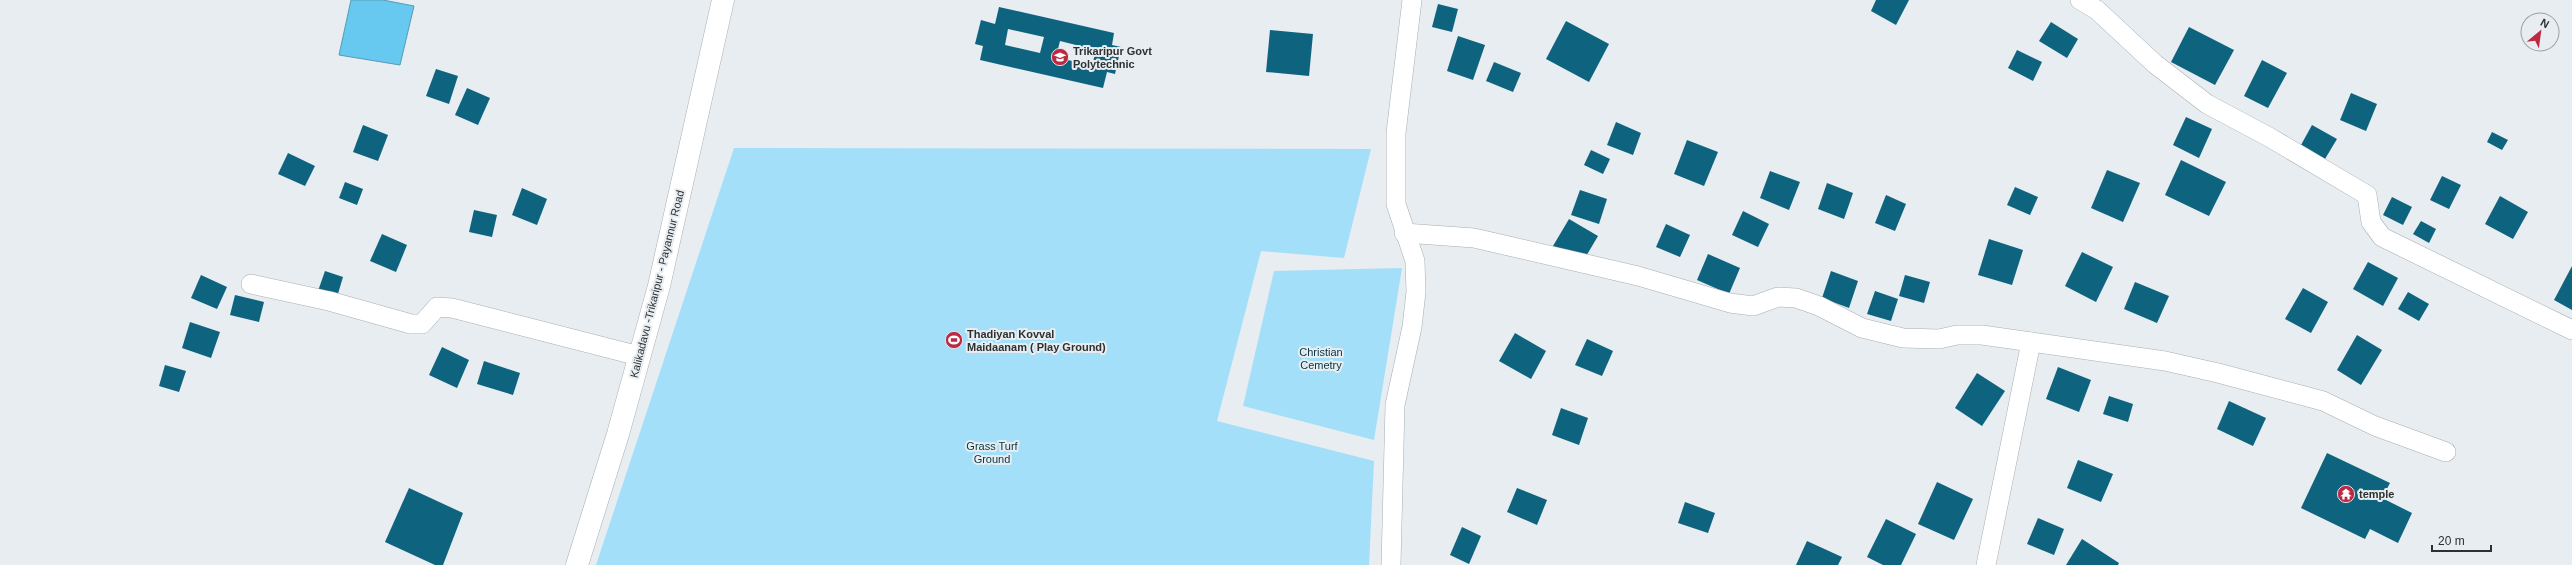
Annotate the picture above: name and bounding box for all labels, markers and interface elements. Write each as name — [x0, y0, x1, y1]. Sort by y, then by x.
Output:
north arrow — [2520, 12, 2560, 52]
text: N — [2538, 16, 2551, 30]
place label: Trikaripur Govt Polytechnic — [1073, 45, 1152, 70]
school or university icon: Trikaripur Govt Polytechnic — [1050, 47, 1070, 67]
street label: Kalikadavu -Trikaripur - Payannur Road — [628, 189, 686, 379]
place label: Thadiyan Kovval Maidaanam ( Play Ground) — [967, 328, 1106, 353]
sports icon: Thadiyan Kovval Maidaanam ( Play Ground) — [944, 330, 964, 350]
park label: Christian Cemetry — [1299, 346, 1343, 371]
park label: Grass Turf Ground — [966, 440, 1019, 465]
temple icon: temple — [2336, 484, 2356, 504]
place label: temple — [2359, 488, 2394, 500]
scale bar — [2432, 527, 2491, 553]
text: 20 m — [2438, 534, 2465, 548]

